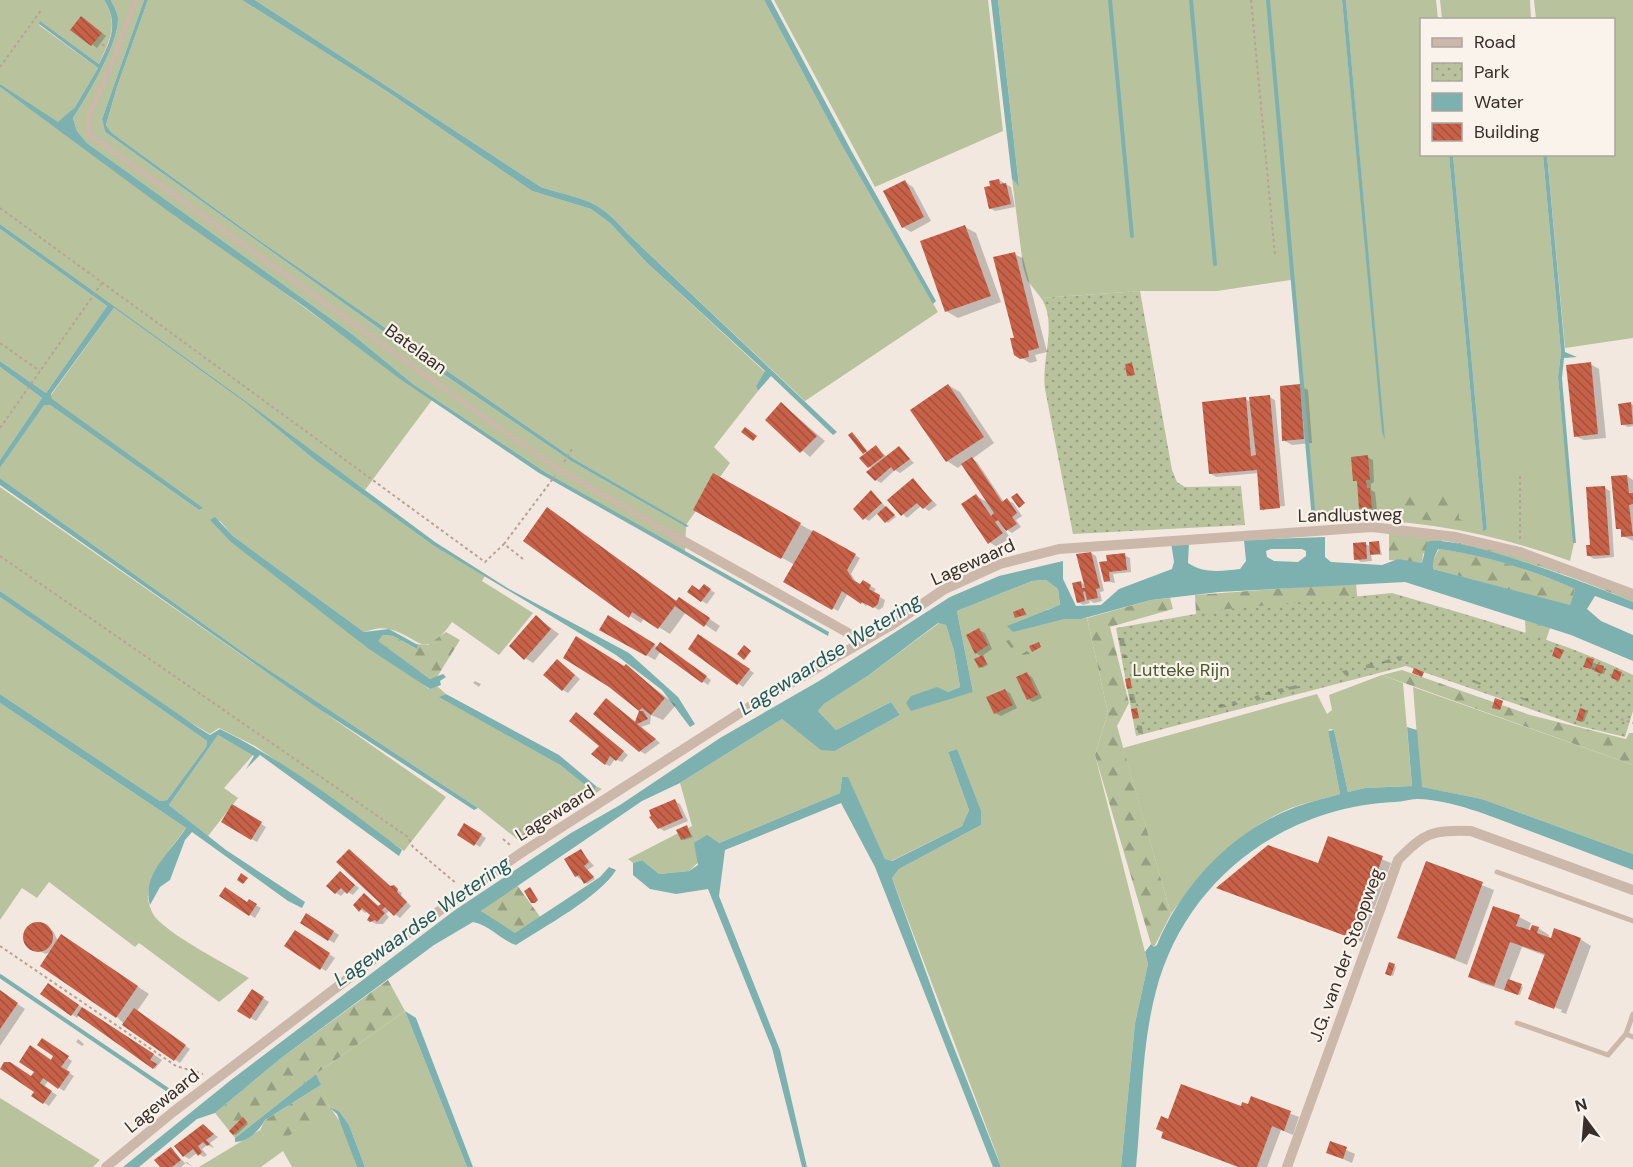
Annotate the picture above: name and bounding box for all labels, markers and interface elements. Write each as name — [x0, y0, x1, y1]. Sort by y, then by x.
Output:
legend — [1420, 18, 1615, 156]
text: Road — [1474, 30, 1516, 54]
text: Park — [1474, 60, 1510, 84]
text: Water — [1474, 90, 1524, 114]
text: Building — [1474, 120, 1539, 144]
street label: Batelaan — [380, 318, 452, 380]
street label: Landlustweg — [1298, 502, 1402, 528]
street label: Lagewaard — [927, 533, 1019, 591]
water label: Lagewaardse Wetering — [734, 587, 927, 721]
park label: Lutteke Rijn — [1132, 658, 1230, 682]
street label: Lagewaard — [511, 779, 599, 847]
water label: Lagewaardse Wetering — [328, 849, 516, 992]
street label: J.G. van der Stoopweg — [1303, 865, 1389, 1045]
street label: Lagewaard — [120, 1064, 204, 1138]
north arrow — [1555, 1089, 1615, 1149]
text: N — [1572, 1093, 1590, 1117]

